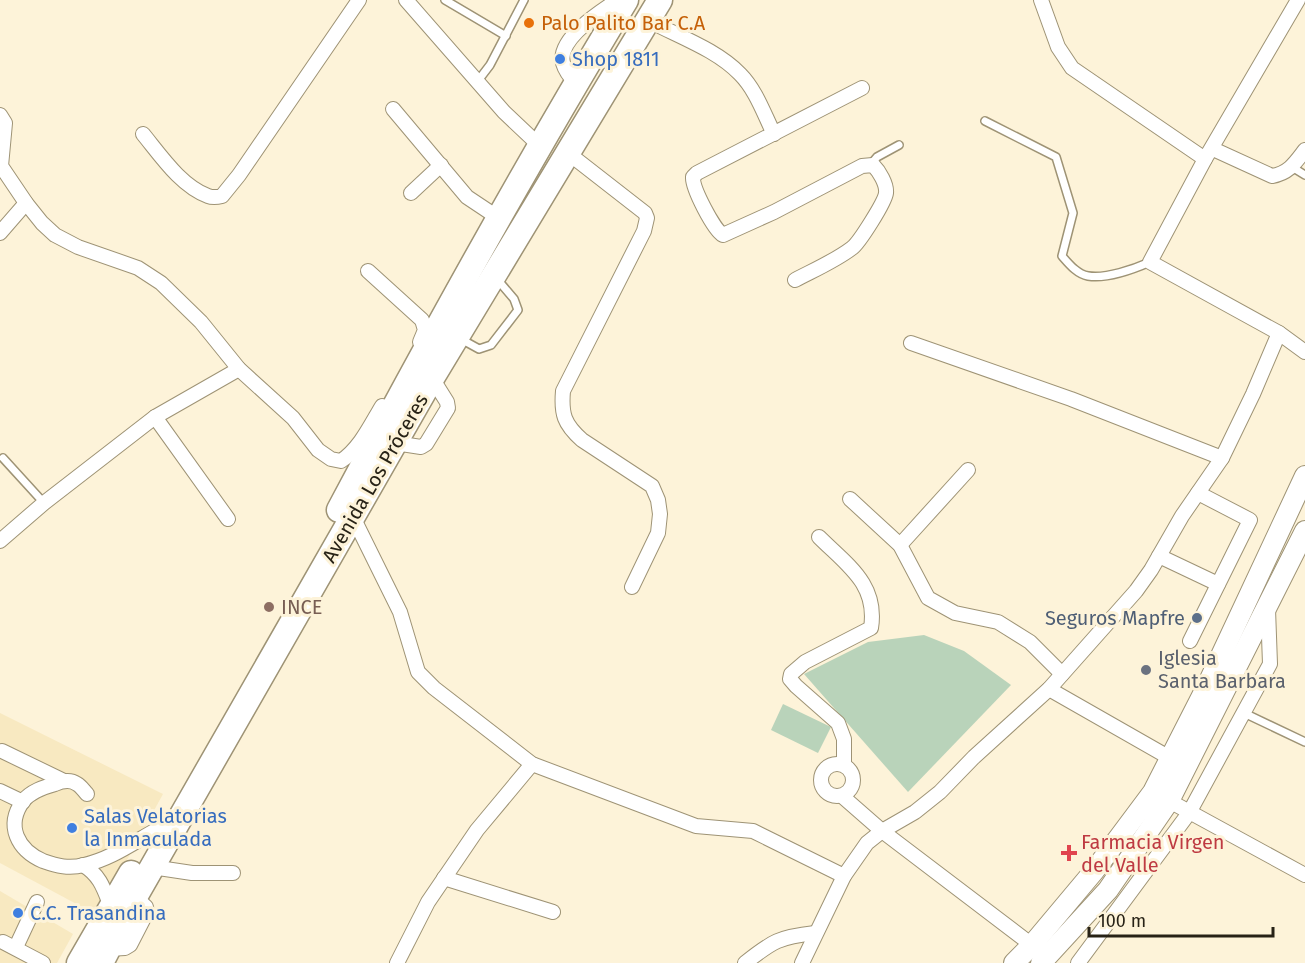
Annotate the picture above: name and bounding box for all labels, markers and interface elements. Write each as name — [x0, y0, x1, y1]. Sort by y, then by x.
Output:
place label: Palo Palito Bar C.A — [541, 11, 706, 35]
marker: Palo Palito Bar C.A — [522, 16, 536, 30]
place label: Shop 1811 — [572, 47, 660, 71]
marker: Shop 1811 — [553, 52, 567, 66]
street label: Avenida Los Próceres — [317, 389, 433, 567]
place label: INCE — [281, 595, 322, 619]
marker: INCE — [262, 600, 276, 614]
place label: Seguros Mapfre — [1045, 606, 1185, 630]
marker: Seguros Mapfre — [1190, 611, 1204, 625]
place label: Iglesia Santa Barbara — [1158, 646, 1286, 693]
marker: Iglesia Santa Barbara — [1139, 663, 1153, 677]
place label: Salas Velatorias la Inmaculada — [84, 804, 227, 851]
marker: Salas Velatorias la Inmaculada — [65, 821, 79, 835]
place label: Farmacia Virgen del Valle — [1081, 830, 1225, 877]
marker: Farmacia Virgen del Valle — [1062, 846, 1076, 860]
scale bar — [1089, 900, 1274, 938]
place label: C.C. Trasandina — [30, 901, 166, 925]
marker: C.C. Trasandina — [11, 906, 25, 920]
text: 100 m — [1098, 910, 1146, 932]

